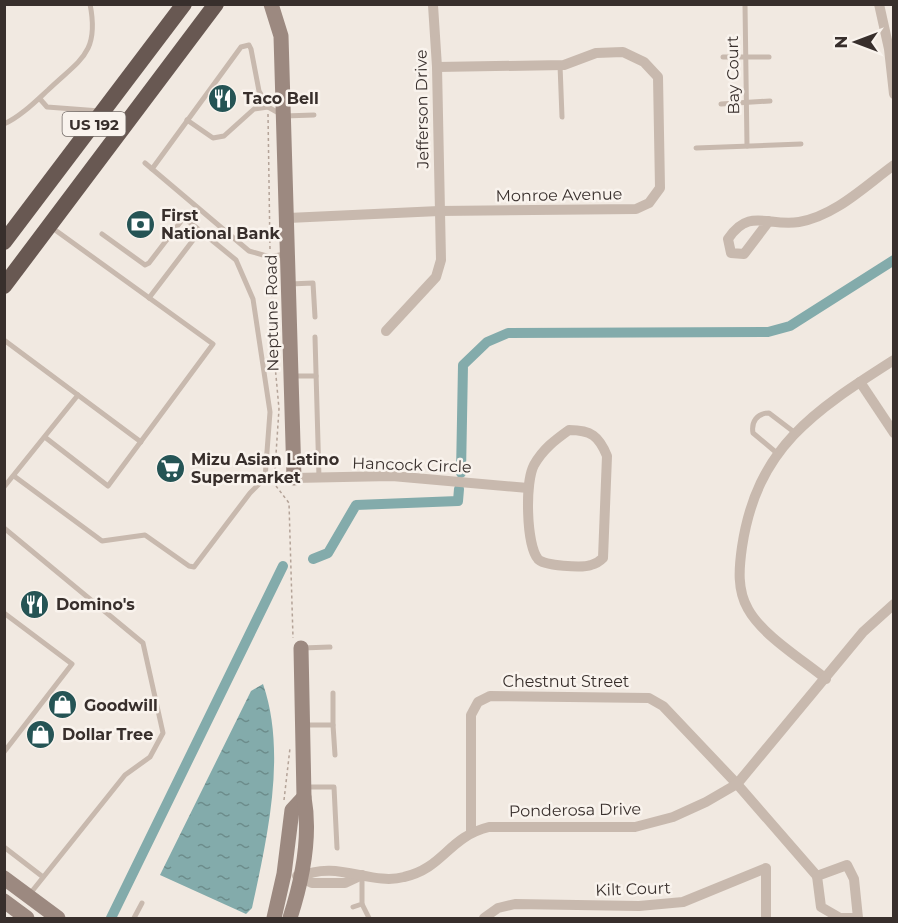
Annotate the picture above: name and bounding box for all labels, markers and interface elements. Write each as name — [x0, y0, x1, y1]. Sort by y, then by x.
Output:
north arrow — [826, 12, 886, 72]
street label: Bay Court — [723, 35, 743, 115]
text: N — [832, 36, 851, 48]
street label: Jefferson Drive — [411, 49, 433, 170]
restaurant icon: Taco Bell — [206, 82, 238, 114]
place label: Taco Bell — [243, 89, 319, 108]
road number: US 192 — [62, 112, 125, 136]
street label: Monroe Avenue — [496, 184, 622, 206]
place label: First National Bank — [161, 206, 280, 243]
bank icon: First National Bank — [124, 208, 156, 240]
street label: Neptune Road — [261, 254, 283, 372]
place label: Mizu Asian Latino Supermarket — [191, 450, 339, 487]
supermarket icon: Mizu Asian Latino Supermarket — [154, 452, 186, 484]
street label: Hancock Circle — [352, 453, 472, 477]
restaurant icon: Domino's — [19, 588, 51, 620]
place label: Domino's — [56, 595, 135, 614]
street label: Chestnut Street — [503, 672, 630, 691]
shop icon: Goodwill — [47, 689, 79, 721]
place label: Goodwill — [84, 696, 158, 715]
shop icon: Dollar Tree — [25, 718, 57, 750]
place label: Dollar Tree — [62, 725, 153, 744]
street label: Ponderosa Drive — [509, 799, 641, 821]
street label: Kilt Court — [595, 878, 672, 900]

